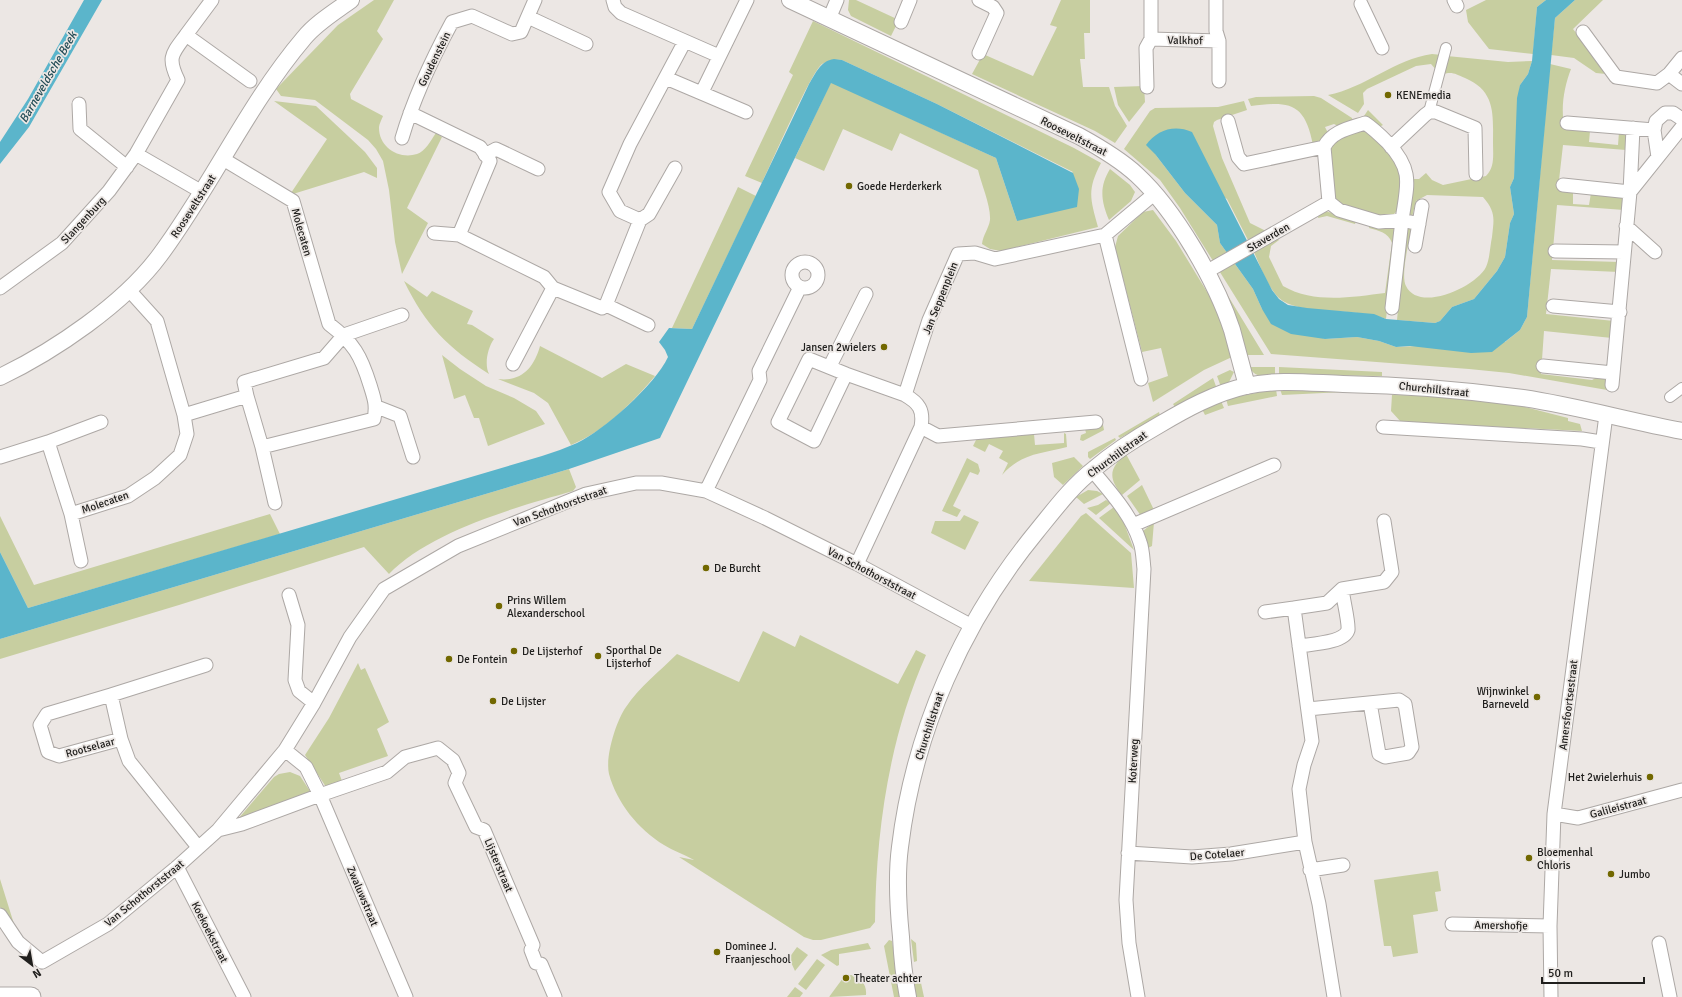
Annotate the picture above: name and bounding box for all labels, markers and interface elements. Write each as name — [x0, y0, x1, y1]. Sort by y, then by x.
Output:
water label: Barneveldsche Beek — [16, 28, 81, 125]
street label: Goudenstein — [416, 30, 453, 89]
street label: Valkhof — [1167, 34, 1204, 47]
place label: KENEmedia — [1396, 89, 1452, 102]
marker: KENEmedia — [1383, 90, 1393, 100]
street label: Rooseveltstraat — [1038, 114, 1109, 159]
street label: Rooseveltstraat — [168, 172, 219, 240]
place label: Goede Herderkerk — [857, 180, 942, 193]
marker: Goede Herderkerk — [844, 181, 854, 191]
street label: Slangenburg — [58, 194, 109, 247]
street label: Molecaten — [288, 207, 315, 258]
street label: Staverden — [1245, 220, 1292, 255]
street label: Jan Seppenplein — [920, 260, 961, 336]
place label: Jansen 2wielers — [801, 341, 876, 354]
marker: Jansen 2wielers — [879, 342, 889, 352]
street label: Churchillstraat — [1398, 379, 1470, 400]
street label: Churchillstraat — [1085, 428, 1150, 480]
street label: Van Schothorststraat — [512, 483, 609, 529]
street label: Molecaten — [80, 488, 131, 517]
street label: Van Schothorststraat — [825, 545, 918, 602]
place label: De Burcht — [714, 562, 761, 575]
marker: De Burcht — [701, 563, 711, 573]
place label: Prins Willem Alexanderschool — [507, 594, 585, 620]
marker: Prins Willem Alexanderschool — [494, 601, 504, 611]
place label: Sporthal De Lijsterhof — [606, 644, 662, 670]
place label: De Lijsterhof — [522, 645, 583, 658]
marker: De Lijsterhof — [509, 646, 519, 656]
marker: Sporthal De Lijsterhof — [593, 651, 603, 661]
place label: De Fontein — [457, 653, 507, 666]
marker: De Fontein — [444, 654, 454, 664]
street label: Amersfoortsestraat — [1557, 659, 1581, 751]
place label: Wijnwinkel Barneveld — [1477, 685, 1529, 711]
street label: Churchillstraat — [912, 690, 947, 762]
marker: Wijnwinkel Barneveld — [1532, 692, 1542, 702]
place label: De Lijster — [501, 695, 546, 708]
marker: De Lijster — [488, 696, 498, 706]
street label: Rootselaar — [64, 735, 116, 760]
street label: Koterweg — [1126, 738, 1141, 784]
place label: Het 2wielerhuis — [1568, 771, 1642, 784]
marker: Het 2wielerhuis — [1645, 772, 1655, 782]
street label: Galileistraat — [1588, 794, 1648, 821]
street label: Lijsterstraat — [481, 836, 516, 894]
street label: De Cotelaer — [1189, 846, 1245, 863]
place label: Bloemenhal Chloris — [1537, 846, 1593, 872]
marker: Bloemenhal Chloris — [1524, 853, 1534, 863]
street label: Van Schothorststraat — [102, 857, 187, 929]
street label: Zwaluwstraat — [344, 864, 381, 928]
place label: Jumbo — [1619, 868, 1651, 881]
marker: Jumbo — [1606, 869, 1616, 879]
street label: Koekoekstraat — [189, 899, 231, 965]
street label: Amershofje — [1474, 919, 1528, 932]
place label: Dominee J. Fraanjeschool — [725, 940, 791, 966]
north arrow — [12, 945, 52, 985]
marker: Dominee J. Fraanjeschool — [712, 947, 722, 957]
scale bar — [1542, 959, 1644, 985]
text: N — [30, 966, 44, 981]
text: 50 m — [1548, 966, 1573, 981]
place label: Theater achter — [854, 972, 922, 985]
marker: Theater achter — [841, 973, 851, 983]

